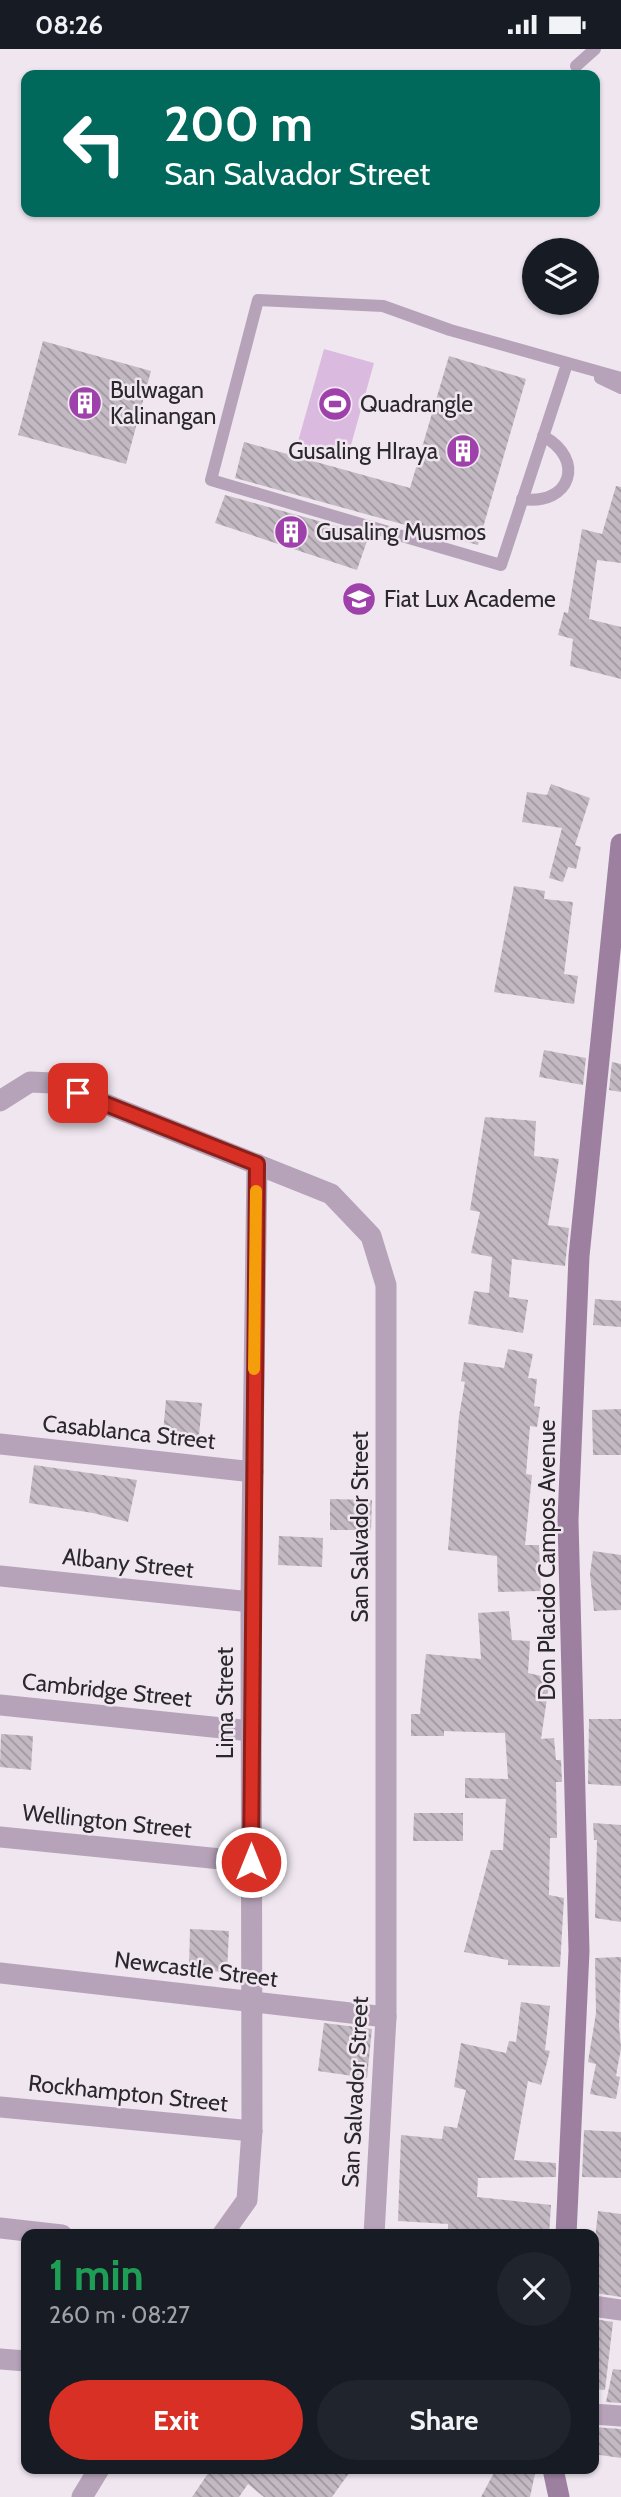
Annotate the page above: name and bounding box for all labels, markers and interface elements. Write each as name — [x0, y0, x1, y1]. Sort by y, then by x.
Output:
text: 08:26 — [35, 9, 103, 41]
text: 200 m — [164, 94, 313, 153]
icon: left — [49, 98, 140, 189]
text: San Salvador Street — [164, 154, 430, 193]
map controls — [522, 238, 599, 315]
button: layers — [522, 238, 599, 315]
place label: Bulwagan Kalinangan — [110, 376, 216, 430]
building icon: Bulwagan Kalinangan — [66, 384, 104, 422]
sports icon: Quadrangle — [316, 385, 354, 423]
place label: Quadrangle — [360, 390, 473, 418]
building icon: Gusaling HIraya — [444, 432, 482, 470]
place label: Gusaling HIraya — [288, 437, 438, 465]
building icon: Gusaling Musmos — [272, 513, 310, 551]
place label: Gusaling Musmos — [316, 518, 486, 546]
school or university icon: Fiat Lux Academe — [340, 580, 378, 618]
place label: Fiat Lux Academe — [384, 585, 556, 613]
pin — [48, 1063, 108, 1123]
icon: arrive — [59, 1074, 97, 1112]
street label: Casablanca Street — [41, 1409, 217, 1455]
street label: Don Placido Campos Avenue — [533, 1419, 561, 1701]
street label: San Salvador Street — [346, 1431, 374, 1623]
street label: Albany Street — [61, 1542, 195, 1584]
street label: Lima Street — [211, 1647, 239, 1759]
street label: Cambridge Street — [21, 1667, 194, 1713]
street label: Wellington Street — [21, 1798, 193, 1844]
position arrow — [214, 1825, 288, 1899]
street label: Newcastle Street — [113, 1945, 280, 1993]
street label: San Salvador Street — [336, 1995, 374, 2188]
street label: Rockhampton Street — [27, 2069, 229, 2117]
text: 1 min — [49, 2249, 144, 2301]
button: close — [497, 2252, 571, 2326]
text: 260 m · 08:27 — [49, 2301, 190, 2329]
button: Exit — [49, 2380, 303, 2460]
button: Share — [317, 2380, 571, 2460]

